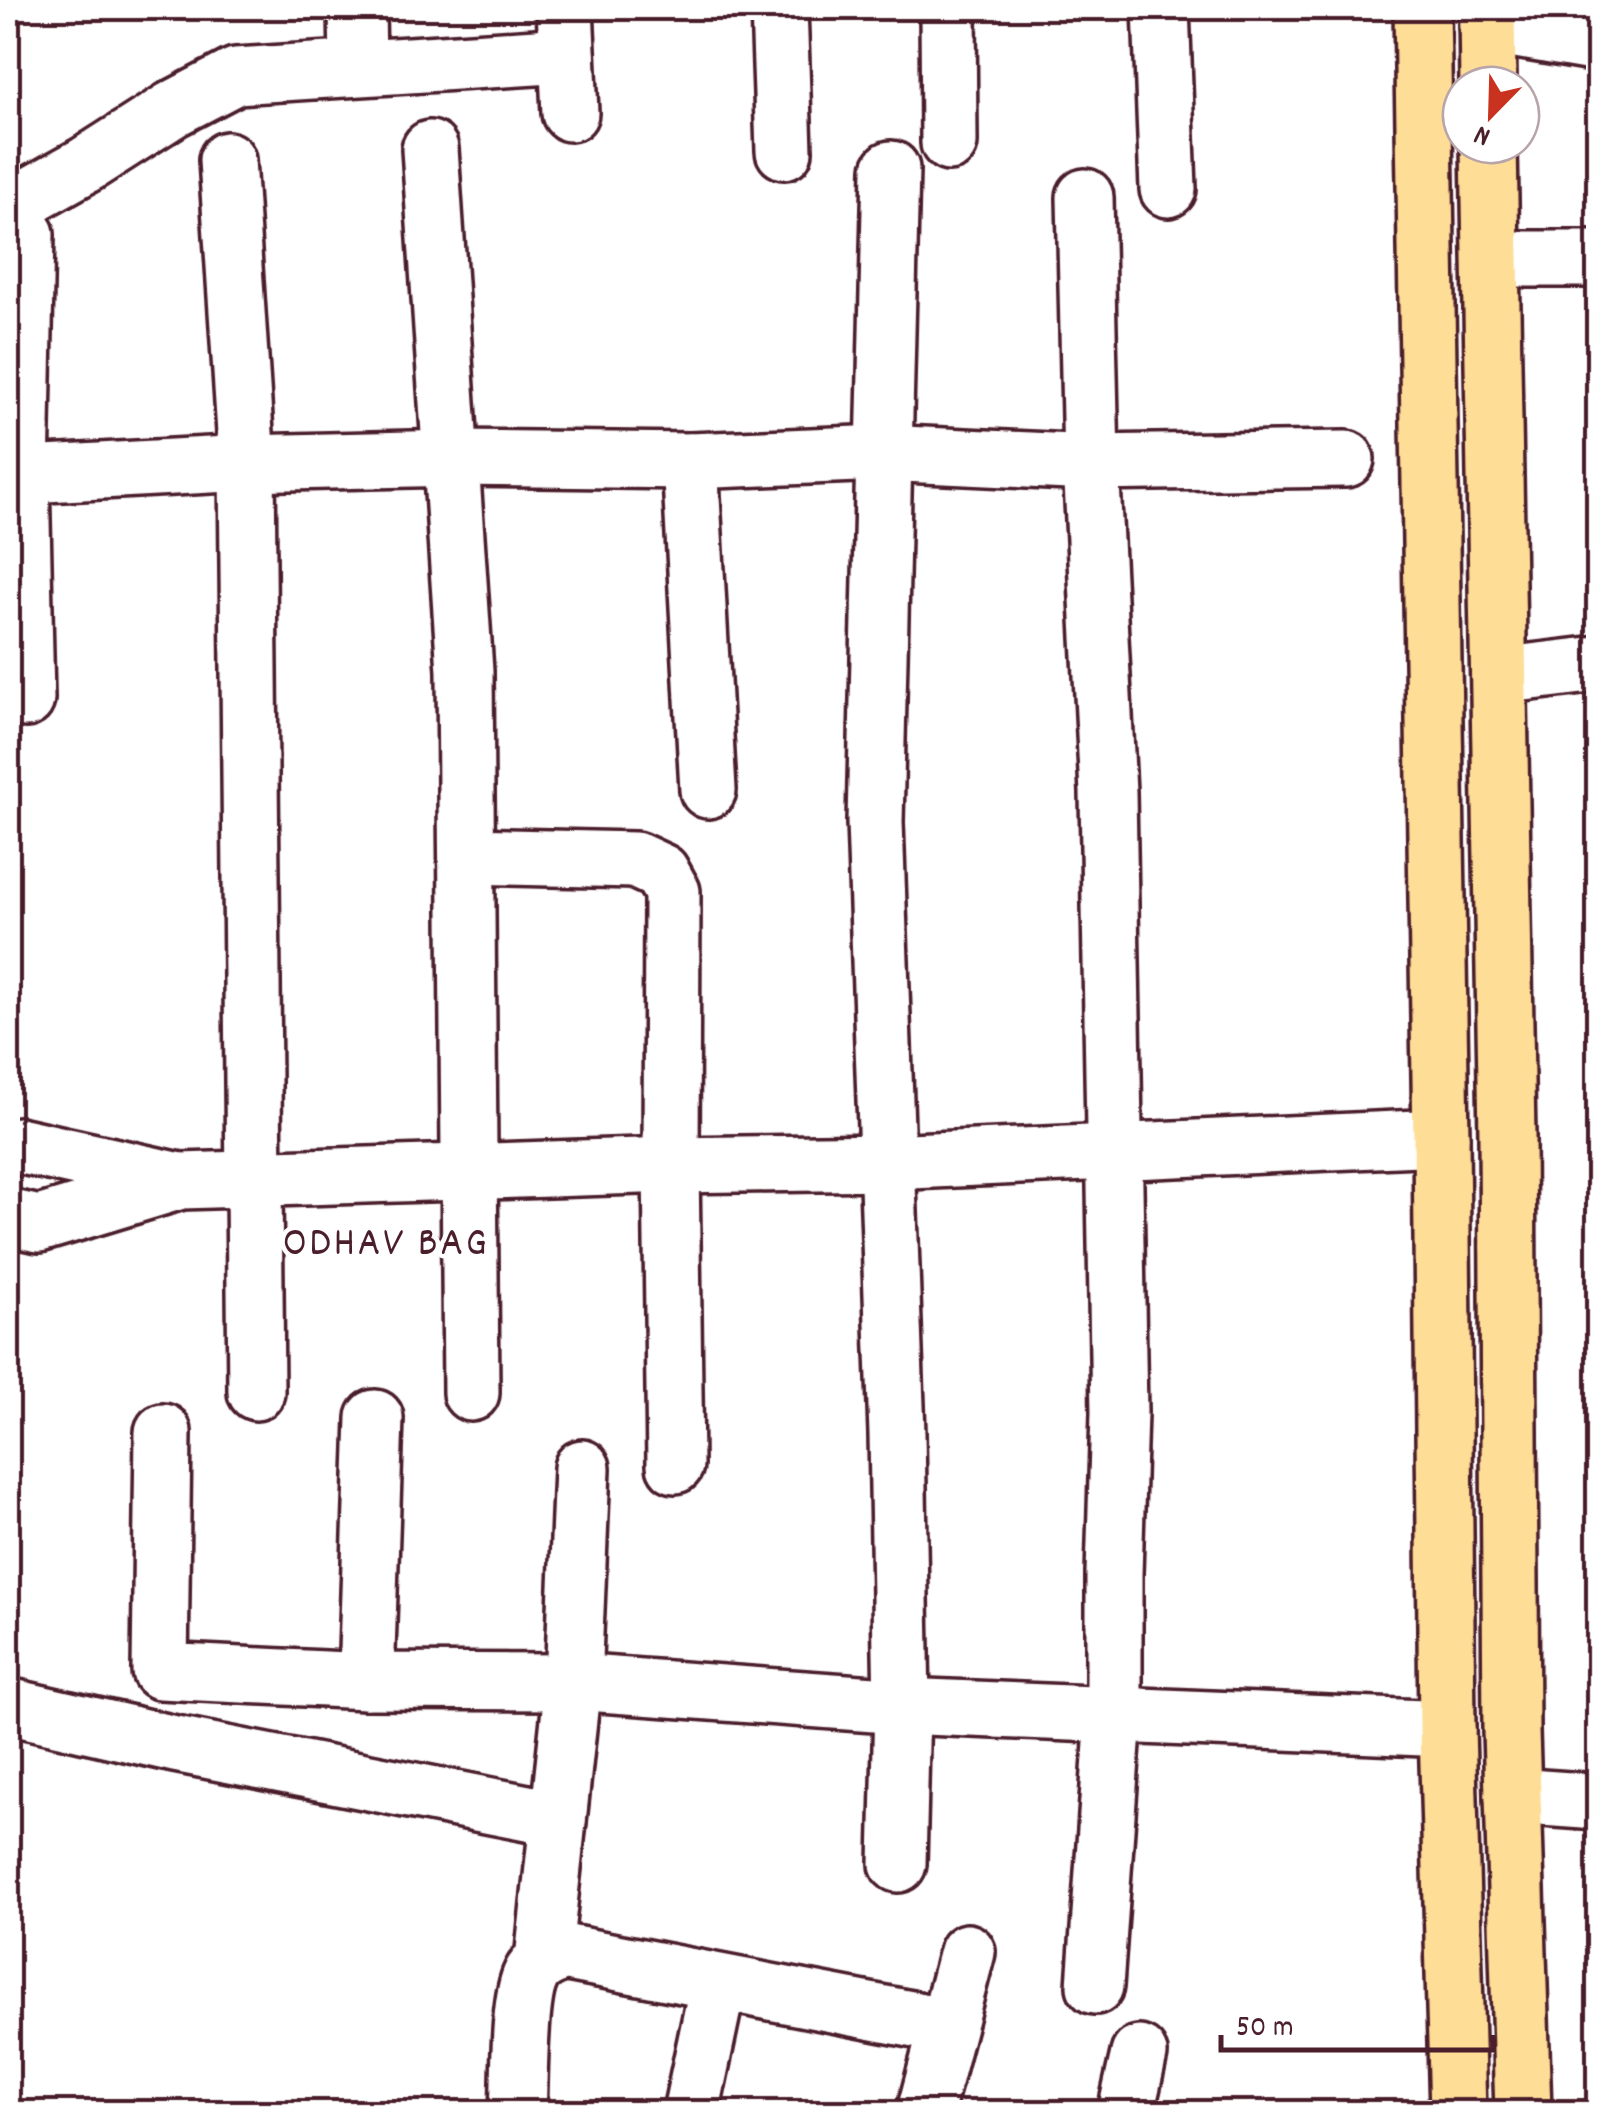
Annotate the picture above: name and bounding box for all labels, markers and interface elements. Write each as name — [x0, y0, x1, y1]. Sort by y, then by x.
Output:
north arrow — [1441, 65, 1541, 165]
text: N — [1469, 112, 1497, 155]
district label: ODHAV BAG — [283, 1216, 489, 1276]
scale bar — [1221, 1990, 1494, 2052]
text: 50 m — [1236, 2008, 1294, 2051]

